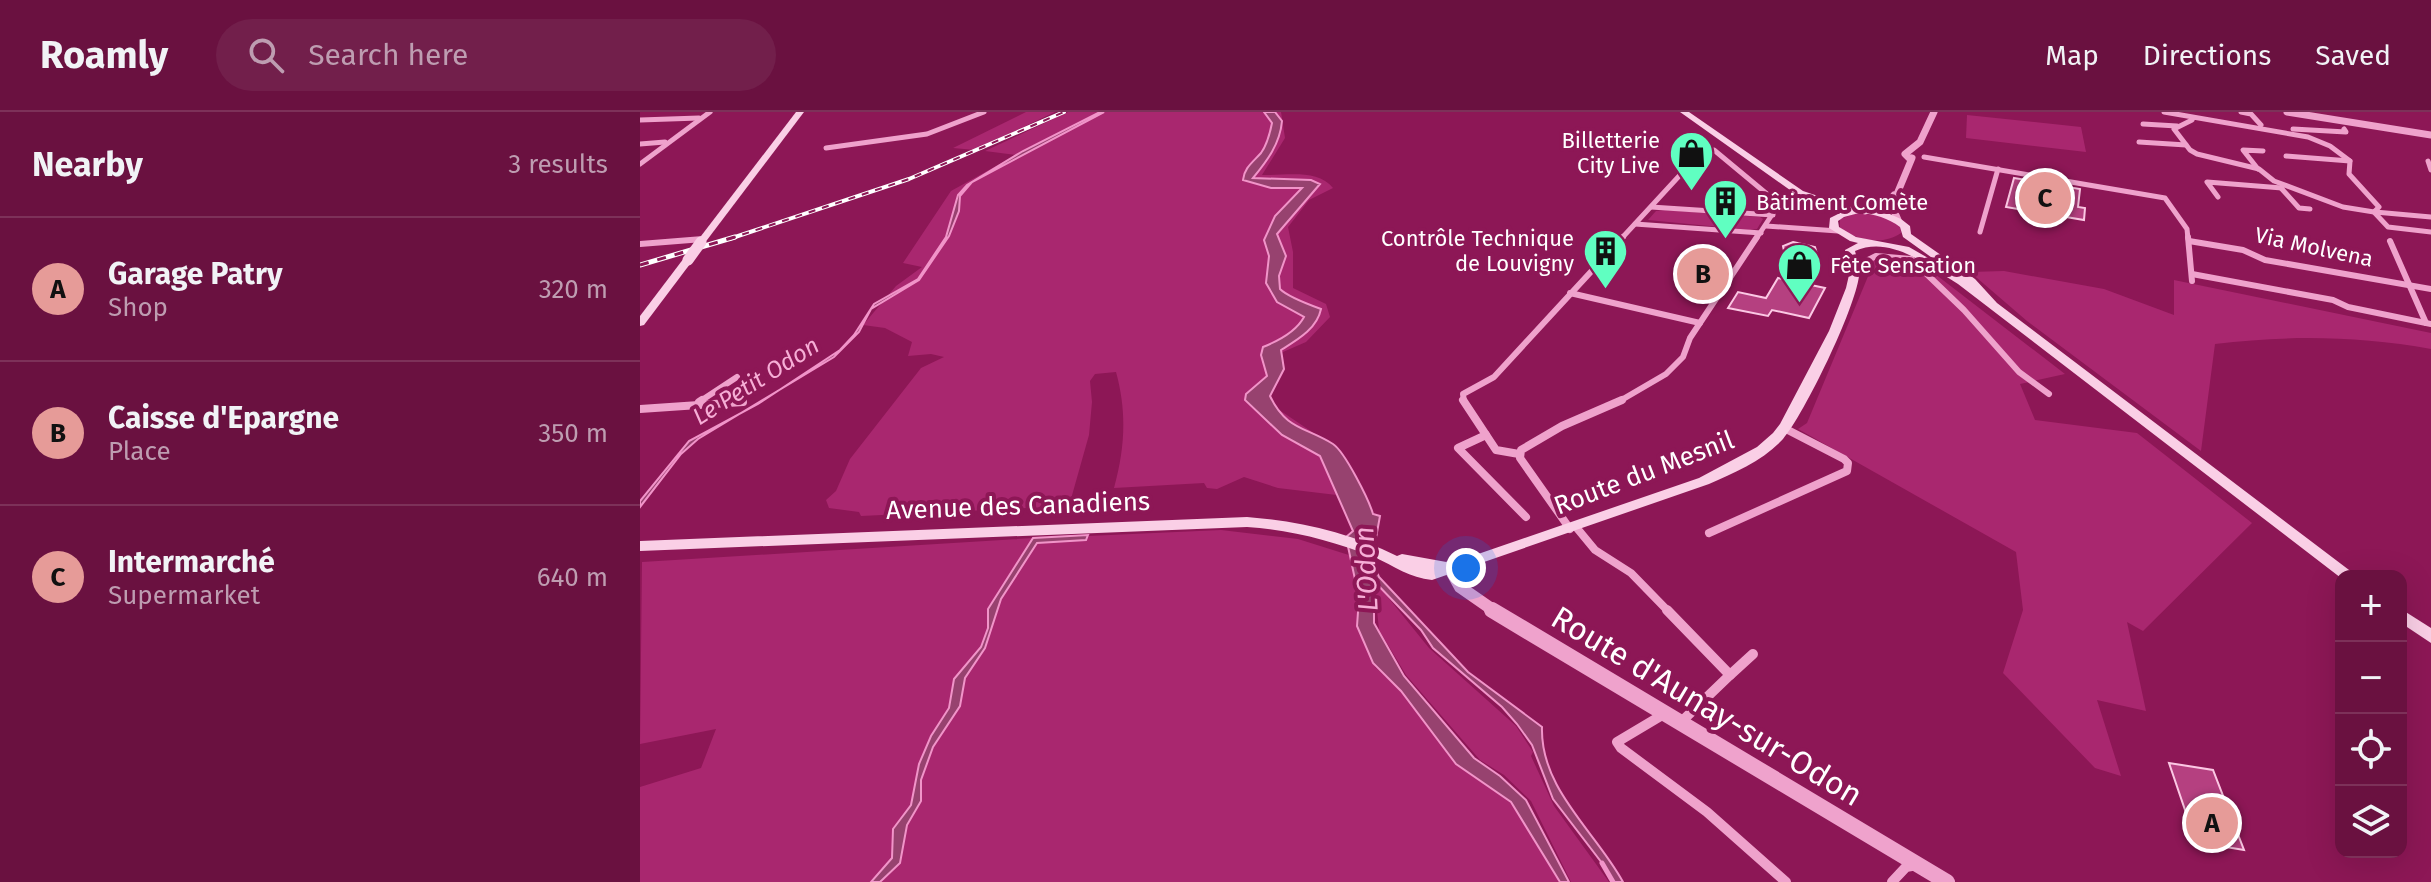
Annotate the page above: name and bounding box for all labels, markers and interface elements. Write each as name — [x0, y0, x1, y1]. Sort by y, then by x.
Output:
search box — [216, 19, 776, 91]
text: Roamly — [40, 32, 168, 78]
icon: search — [244, 33, 288, 77]
text: Search here — [308, 37, 468, 73]
text: Map — [2045, 39, 2099, 72]
text: Directions — [2143, 39, 2271, 72]
text: Saved — [2315, 39, 2391, 72]
place label: Billetterie City Live — [1561, 127, 1660, 179]
shop icon: Billetterie City Live — [1667, 129, 1715, 192]
text: Nearby — [32, 144, 143, 185]
text: 3 results — [508, 149, 608, 180]
pin: C — [2019, 168, 2071, 228]
building icon: Bâtiment Comète — [1701, 178, 1749, 241]
place label: Bâtiment Comète — [1756, 189, 1928, 216]
street label: Via Molvena — [2252, 221, 2376, 273]
place label: Contrôle Technique de Louvigny — [1381, 225, 1574, 277]
building icon: Contrôle Technique de Louvigny — [1581, 227, 1629, 290]
shop icon: Fête Sensation — [1775, 241, 1823, 304]
pin: B — [1677, 244, 1729, 304]
place label: Fête Sensation — [1830, 252, 1976, 279]
text: Garage Patry — [108, 256, 282, 292]
text: A — [50, 274, 66, 305]
text: 320 m — [539, 274, 608, 305]
text: Shop — [108, 292, 168, 323]
water label: Le Petit Odon — [688, 331, 824, 431]
text: Caisse d'Epargne — [108, 400, 339, 436]
text: B — [50, 418, 66, 449]
text: 350 m — [538, 418, 608, 449]
street label: Route du Mesnil — [1550, 424, 1739, 522]
text: Place — [108, 436, 171, 467]
street label: Avenue des Canadiens — [885, 486, 1151, 526]
water label: L'Odon — [1347, 526, 1385, 612]
text: Intermarché — [108, 544, 275, 580]
your location — [1446, 548, 1486, 588]
text: C — [51, 562, 65, 593]
text: 640 m — [537, 562, 608, 593]
map controls — [2335, 570, 2407, 858]
button: + — [2335, 570, 2407, 642]
text: Supermarket — [108, 580, 260, 611]
street label: Route d'Aunay-sur-Odon — [1545, 598, 1869, 814]
button: − — [2335, 642, 2407, 714]
button: locate — [2335, 714, 2407, 786]
button: layers — [2335, 786, 2407, 858]
pin: A — [2186, 793, 2238, 853]

